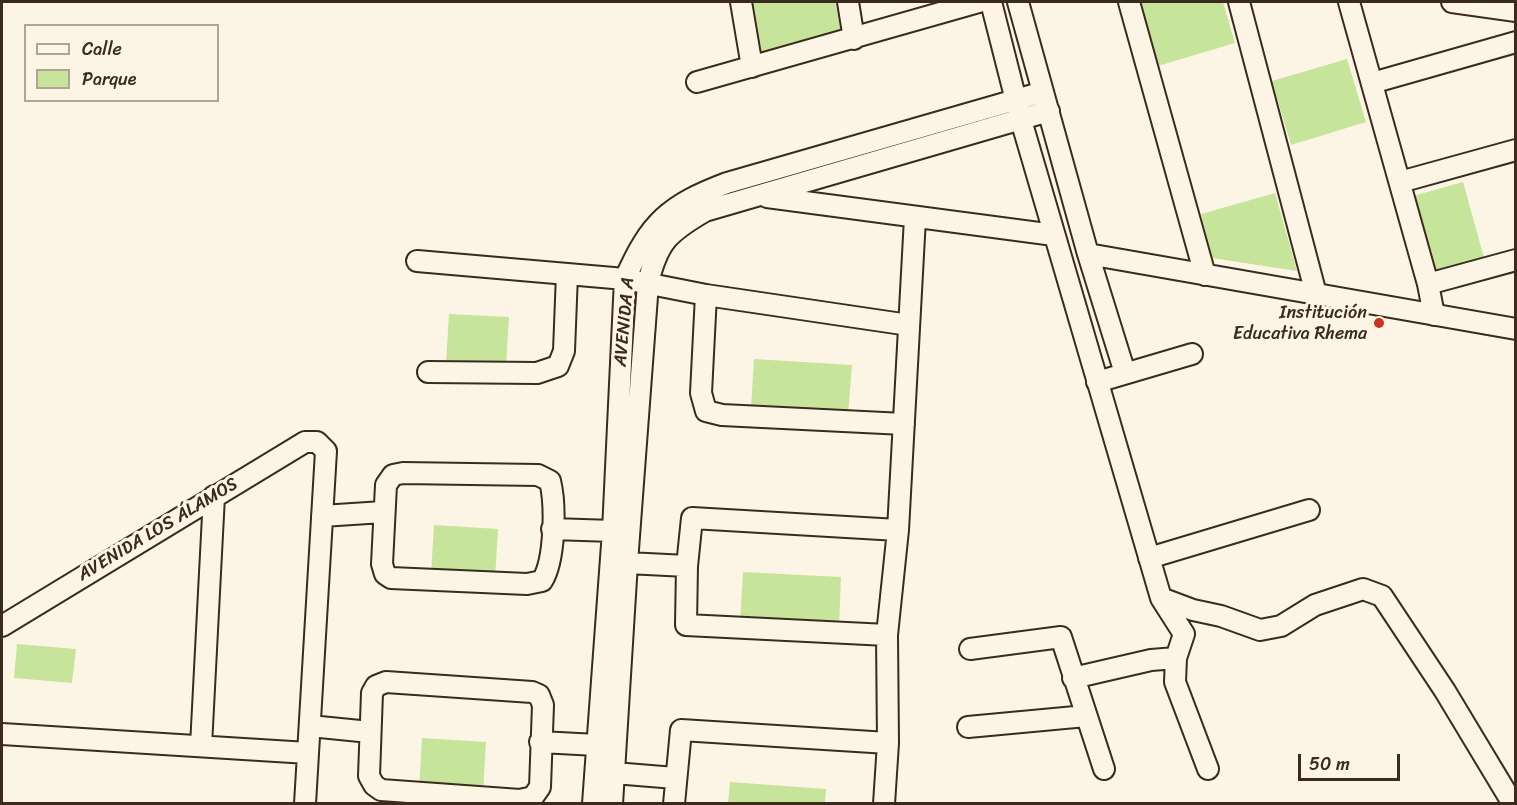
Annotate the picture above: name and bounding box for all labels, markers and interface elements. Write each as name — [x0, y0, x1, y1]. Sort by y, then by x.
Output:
legend — [24, 24, 219, 102]
text: Calle — [82, 33, 122, 65]
text: Parque — [82, 63, 136, 95]
street label: AVENIDA A — [610, 276, 640, 368]
place label: Institución Educativa Rhema — [1233, 302, 1367, 344]
marker: Institución Educativa Rhema — [1372, 316, 1386, 330]
street label: AVENIDA LOS ÁLAMOS — [74, 474, 242, 586]
scale bar — [1301, 742, 1403, 780]
text: 50 m — [1309, 748, 1350, 780]

